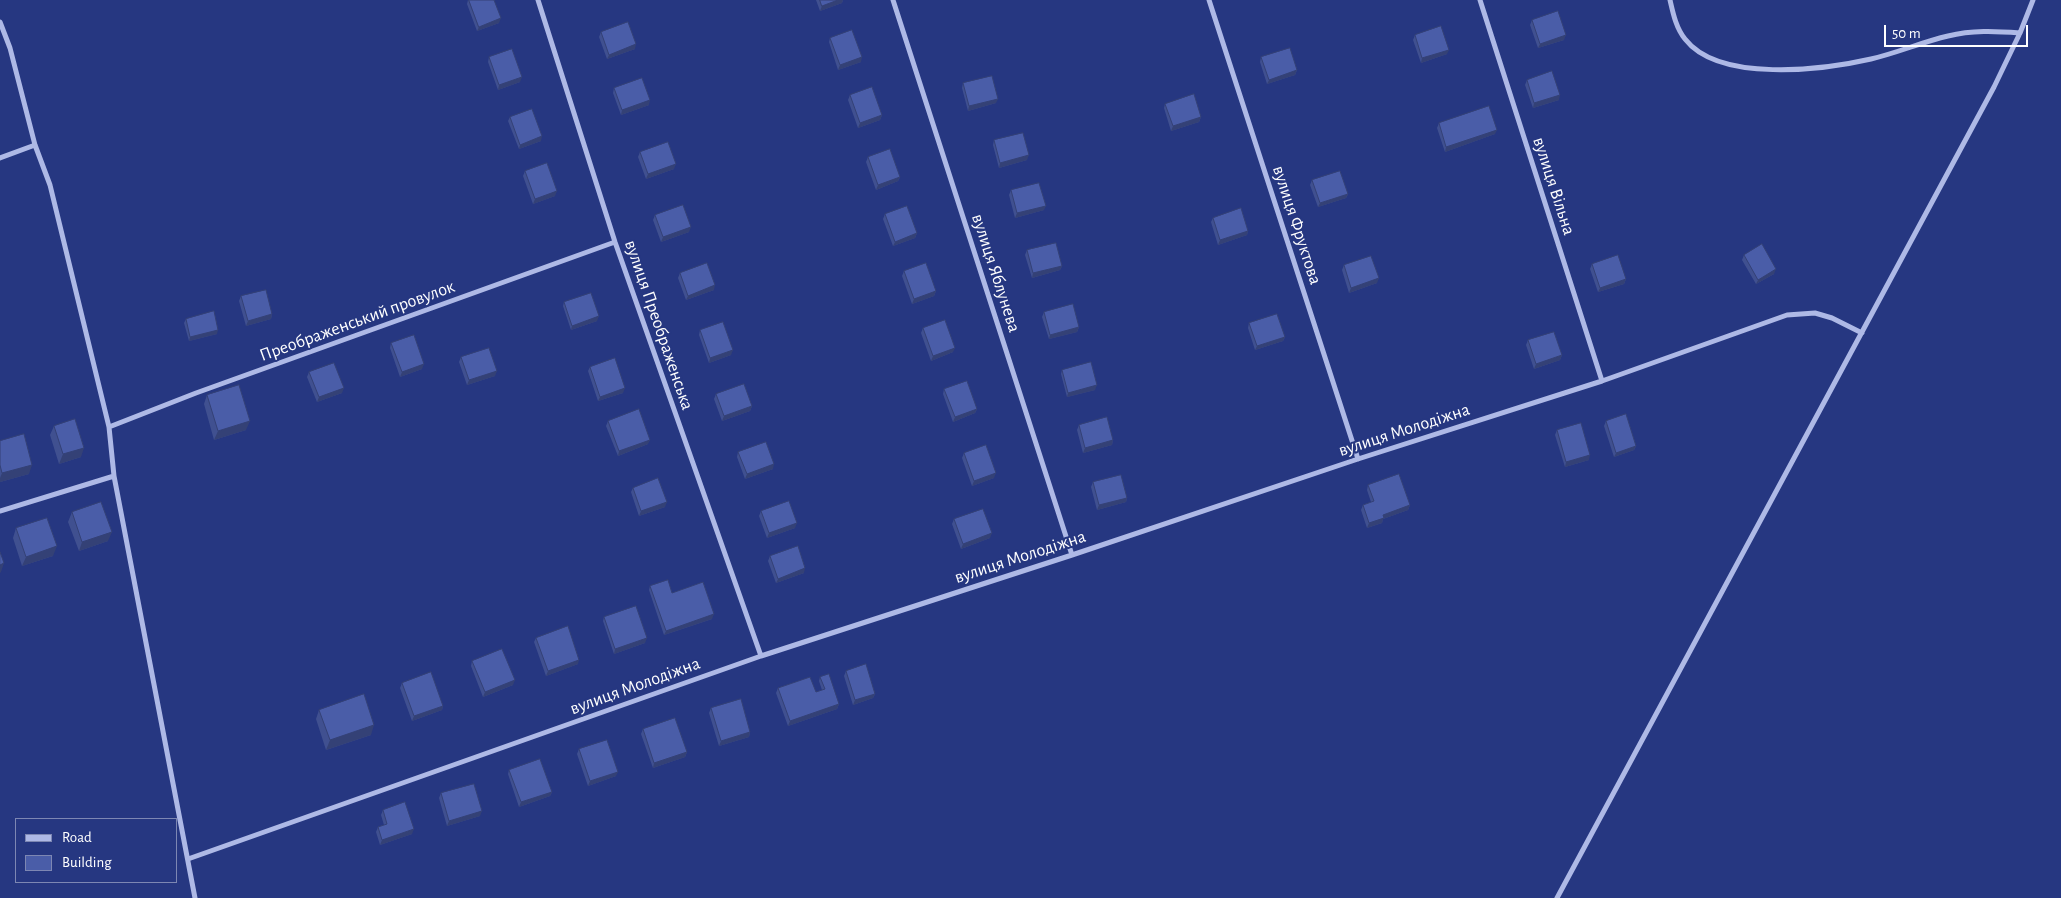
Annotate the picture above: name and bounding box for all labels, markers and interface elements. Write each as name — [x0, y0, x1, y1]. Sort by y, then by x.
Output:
scale bar — [1886, 15, 2030, 47]
text: 50 m — [1892, 26, 1921, 41]
street label: вулиця Вільна — [1528, 134, 1580, 238]
street label: вулиця Фруктова — [1268, 163, 1326, 287]
street label: вулиця Яблунева — [967, 211, 1025, 335]
street label: вулиця Преображенська — [620, 237, 698, 413]
street label: Преображенський провулок — [256, 276, 458, 366]
street label: вулиця Молодіжна — [1336, 399, 1472, 461]
street label: вулиця Молодіжна — [952, 526, 1088, 588]
street label: вулиця Молодіжна — [567, 652, 703, 720]
legend — [15, 818, 178, 883]
text: Road — [62, 830, 92, 845]
text: Building — [62, 855, 112, 870]

